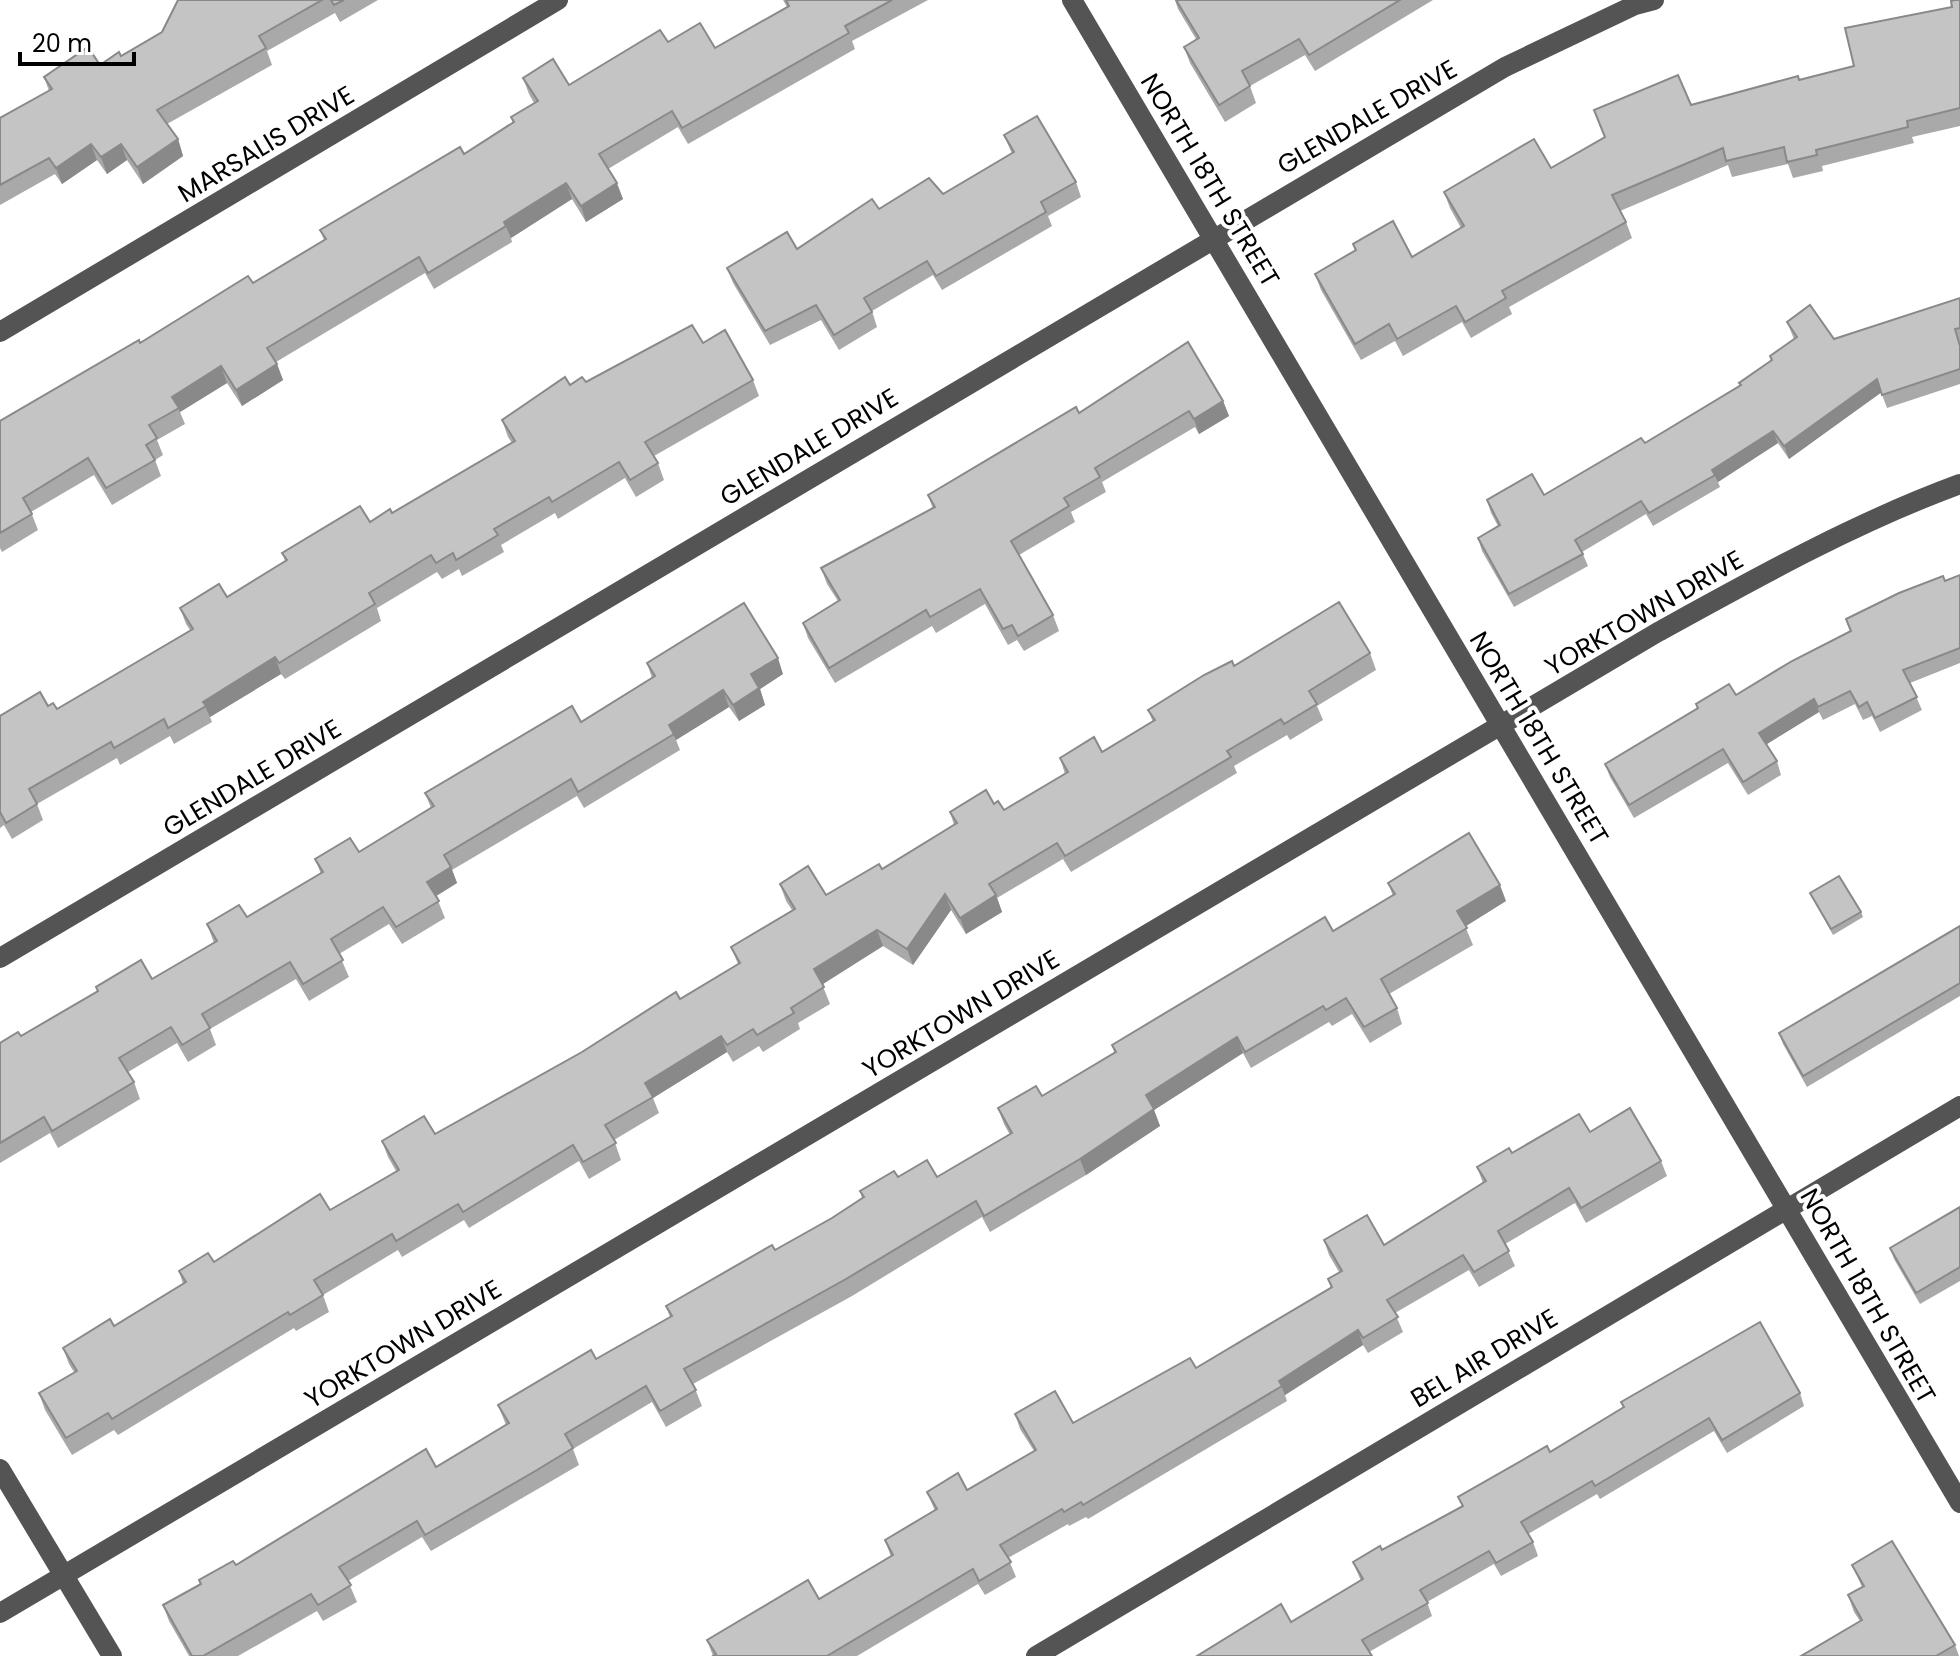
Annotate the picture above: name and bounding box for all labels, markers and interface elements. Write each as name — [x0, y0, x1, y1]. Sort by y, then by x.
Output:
scale bar — [20, 16, 134, 66]
text: 20 m — [32, 27, 92, 60]
street label: GLENDALE DRIVE — [1271, 51, 1463, 183]
street label: NORTH 18TH STREET — [1132, 67, 1288, 293]
street label: MARSALIS DRIVE — [171, 77, 361, 211]
street label: GLENDALE DRIVE — [713, 380, 905, 514]
street label: YORKTOWN DRIVE — [1538, 542, 1750, 684]
street label: NORTH 18TH STREET — [1461, 625, 1617, 851]
street label: GLENDALE DRIVE — [156, 711, 348, 845]
street label: YORKTOWN DRIVE — [856, 941, 1066, 1087]
street label: NORTH 18TH STREET — [1792, 1182, 1944, 1410]
street label: YORKTOWN DRIVE — [298, 1271, 508, 1417]
street label: BEL AIR DRIVE — [1404, 1300, 1564, 1416]

